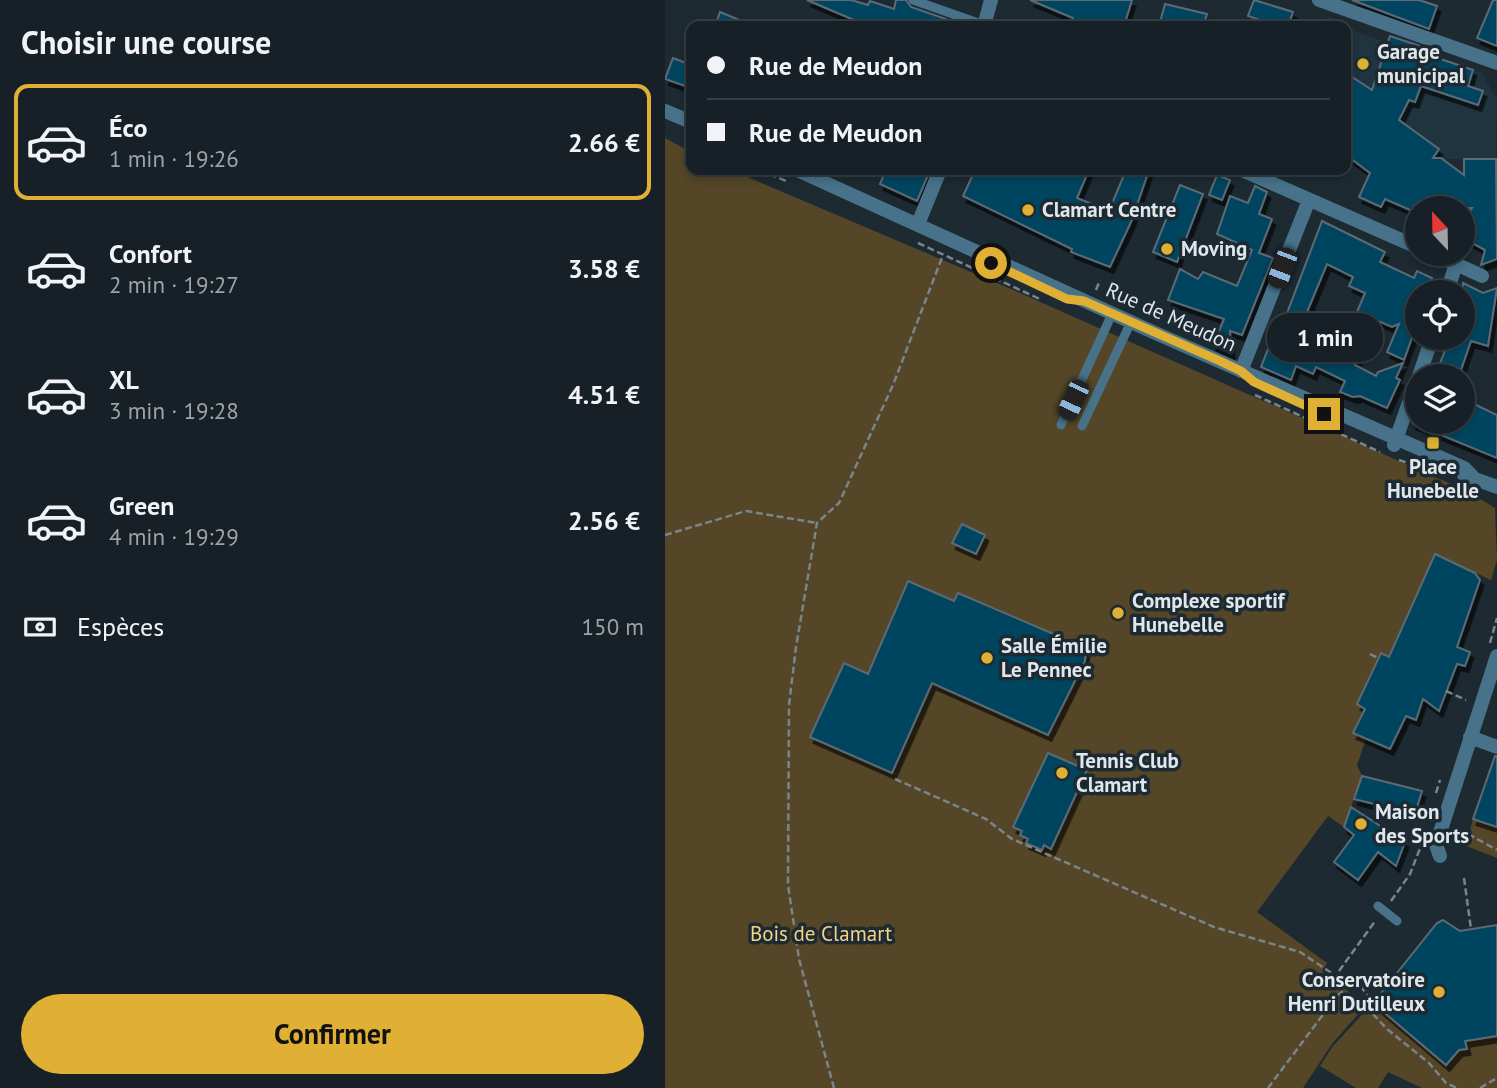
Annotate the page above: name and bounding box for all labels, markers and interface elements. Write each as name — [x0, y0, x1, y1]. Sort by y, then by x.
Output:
text: Choisir une course — [21, 21, 271, 63]
place label: Garage municipal — [1377, 38, 1466, 89]
text: Rue de Meudon — [749, 49, 922, 82]
marker: Garage municipal — [1355, 56, 1371, 72]
icon: car — [25, 111, 88, 174]
text: Éco — [109, 111, 147, 144]
text: Rue de Meudon — [749, 116, 922, 149]
text: 2.66 € — [568, 126, 640, 159]
text: 1 min · 19:26 — [109, 144, 239, 173]
place label: Clamart Centre — [1042, 196, 1176, 223]
north arrow — [1405, 196, 1475, 266]
map controls — [1405, 196, 1475, 434]
marker: Clamart Centre — [1020, 202, 1036, 218]
place label: Moving — [1181, 235, 1247, 262]
icon: car — [25, 237, 88, 300]
text: Confort — [109, 237, 192, 270]
marker: Moving — [1159, 241, 1175, 257]
car — [1265, 245, 1300, 291]
route start — [975, 247, 1007, 279]
text: 3.58 € — [568, 252, 640, 285]
text: 2 min · 19:27 — [109, 270, 239, 299]
street label: Rue de Meudon — [1102, 276, 1241, 357]
button: locate — [1405, 280, 1475, 350]
callout: 1 min — [1266, 312, 1382, 362]
text: 1 min — [1297, 323, 1353, 352]
icon: car — [25, 363, 88, 426]
text: XL — [109, 363, 139, 396]
button: layers — [1405, 364, 1475, 434]
car — [1055, 377, 1092, 423]
text: 4.51 € — [568, 378, 640, 411]
text: 3 min · 19:28 — [109, 396, 239, 425]
route end — [1308, 398, 1340, 430]
marker: Place Hunebelle — [1425, 435, 1441, 451]
place label: Place Hunebelle — [1387, 453, 1479, 504]
icon: car — [25, 489, 88, 552]
text: Green — [109, 489, 174, 522]
text: 2.56 € — [568, 504, 640, 537]
text: 4 min · 19:29 — [109, 522, 239, 551]
place label: Complexe sportif Hunebelle — [1132, 587, 1286, 638]
marker: Complexe sportif Hunebelle — [1110, 605, 1126, 621]
icon: cash — [21, 608, 59, 646]
text: Espèces — [77, 610, 164, 643]
text: 150 m — [582, 612, 644, 641]
place label: Salle Émilie Le Pennec — [1001, 632, 1107, 683]
marker: Salle Émilie Le Pennec — [979, 650, 995, 666]
place label: Tennis Club Clamart — [1076, 747, 1179, 798]
marker: Tennis Club Clamart — [1054, 765, 1070, 781]
place label: Maison des Sports — [1375, 798, 1469, 849]
marker: Maison des Sports — [1353, 816, 1369, 832]
park label: Bois de Clamart — [750, 920, 892, 947]
place label: Conservatoire Henri Dutilleux — [1288, 966, 1425, 1017]
marker: Conservatoire Henri Dutilleux — [1431, 984, 1447, 1000]
button: Confirmer — [21, 994, 644, 1074]

